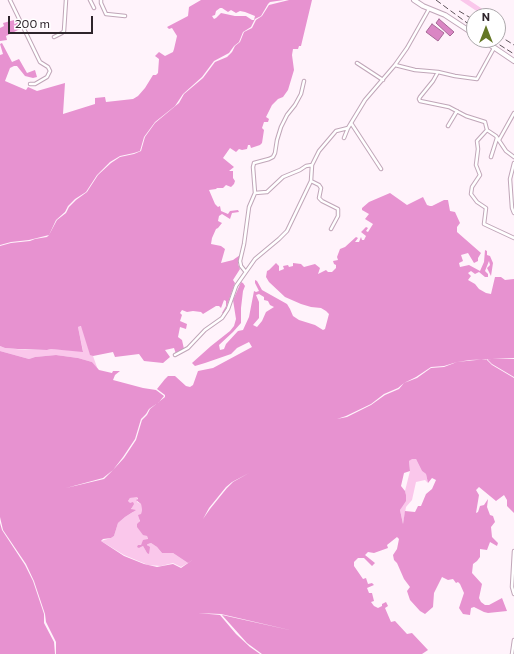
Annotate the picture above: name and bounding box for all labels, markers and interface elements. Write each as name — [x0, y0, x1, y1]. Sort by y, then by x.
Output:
scale bar — [10, 8, 95, 34]
north arrow — [466, 8, 506, 48]
text: N — [482, 10, 490, 23]
text: 200 m — [15, 16, 50, 30]

